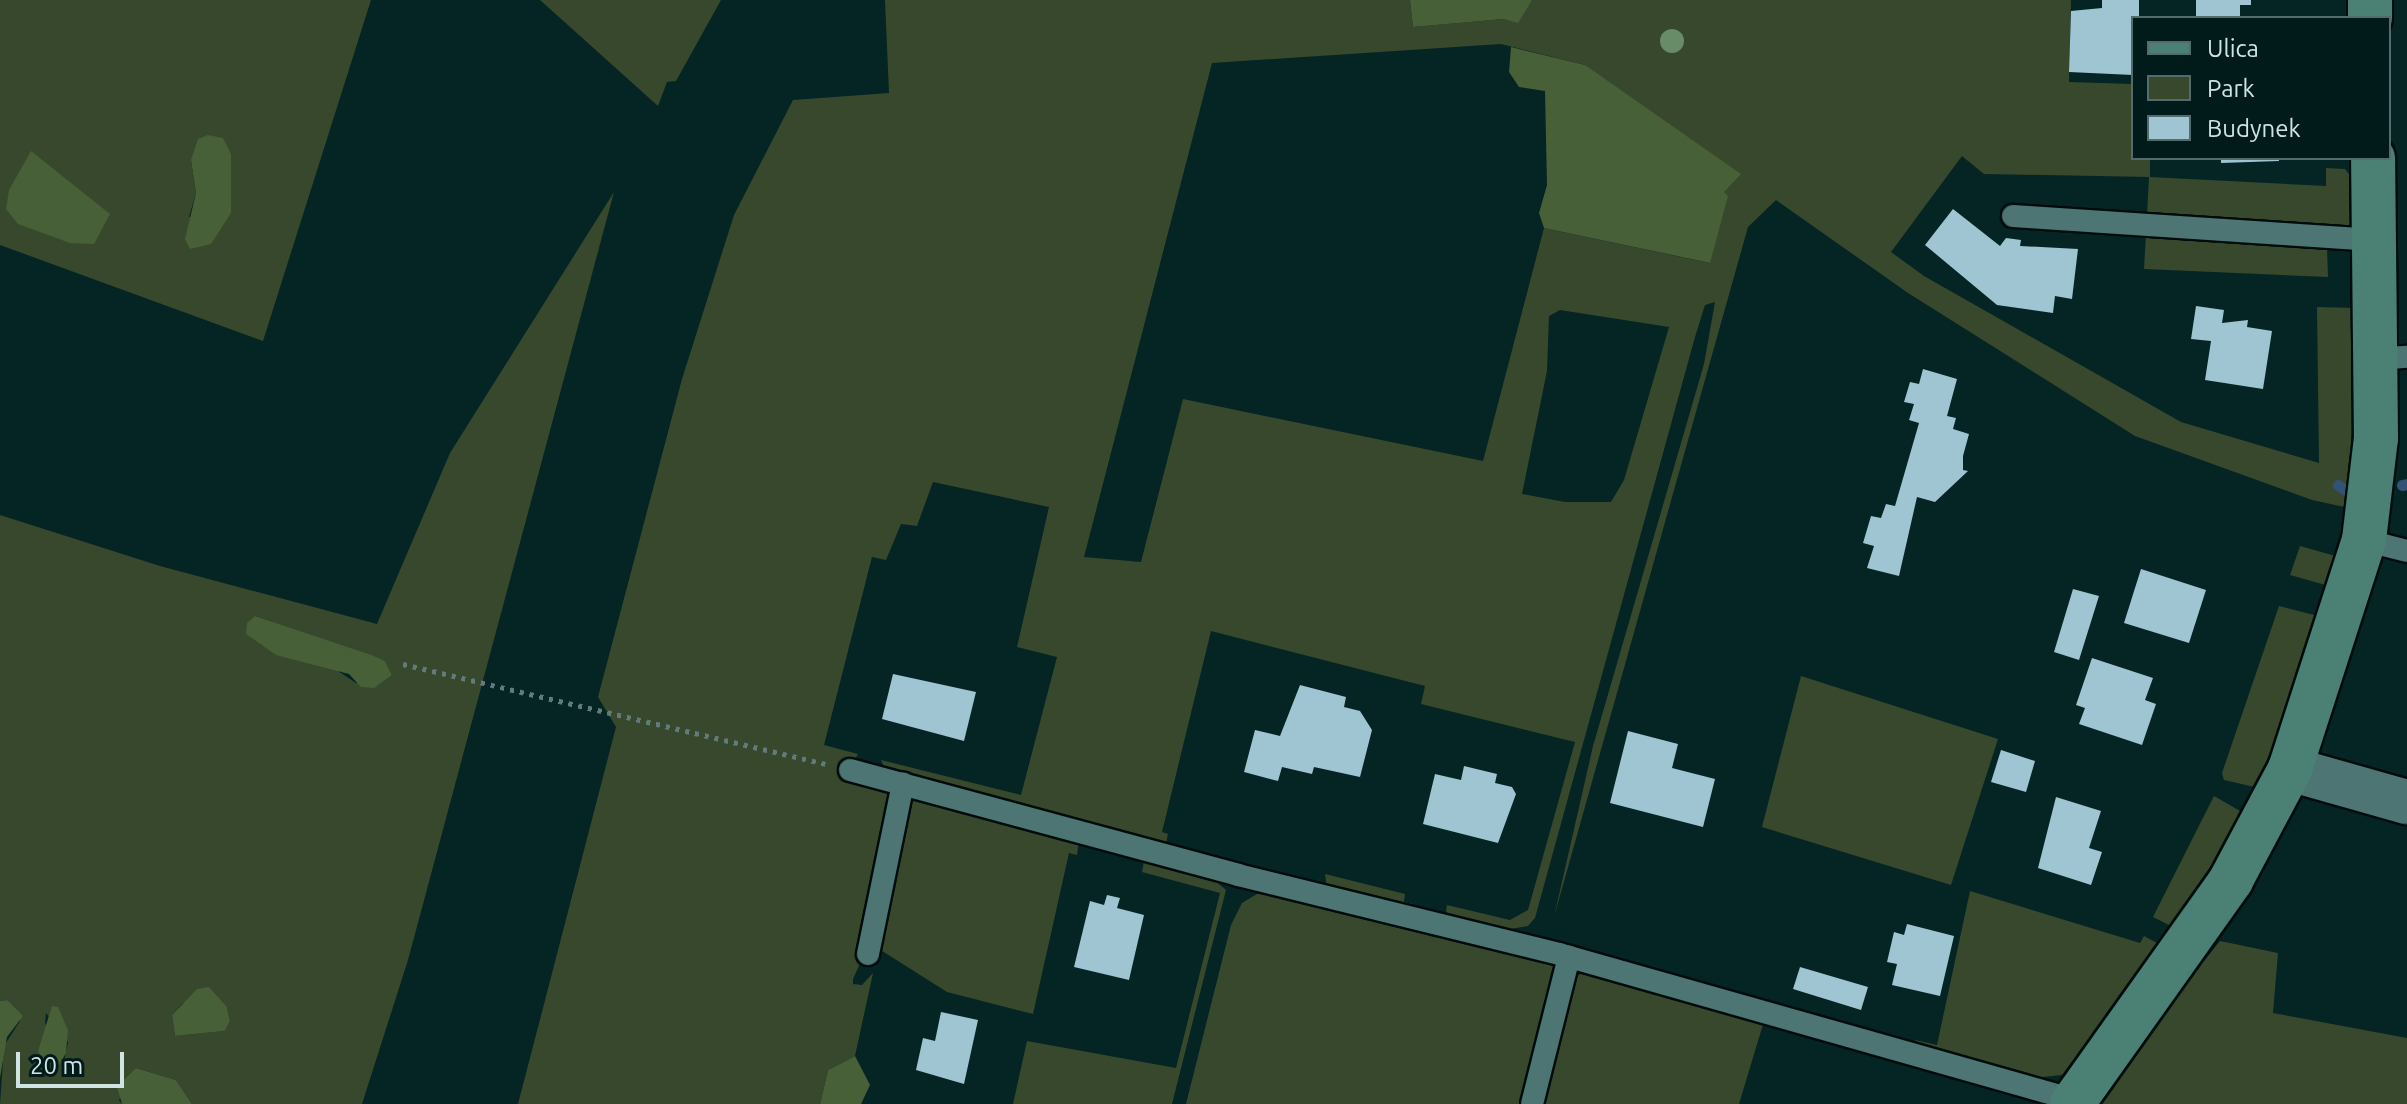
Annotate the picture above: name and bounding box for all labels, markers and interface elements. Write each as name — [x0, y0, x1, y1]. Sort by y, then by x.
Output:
legend — [2131, 16, 2391, 160]
text: Ulica — [2207, 35, 2259, 62]
text: Park — [2207, 75, 2255, 102]
text: Budynek — [2207, 115, 2301, 142]
scale bar — [20, 1036, 128, 1086]
text: 20 m — [30, 1052, 83, 1079]

